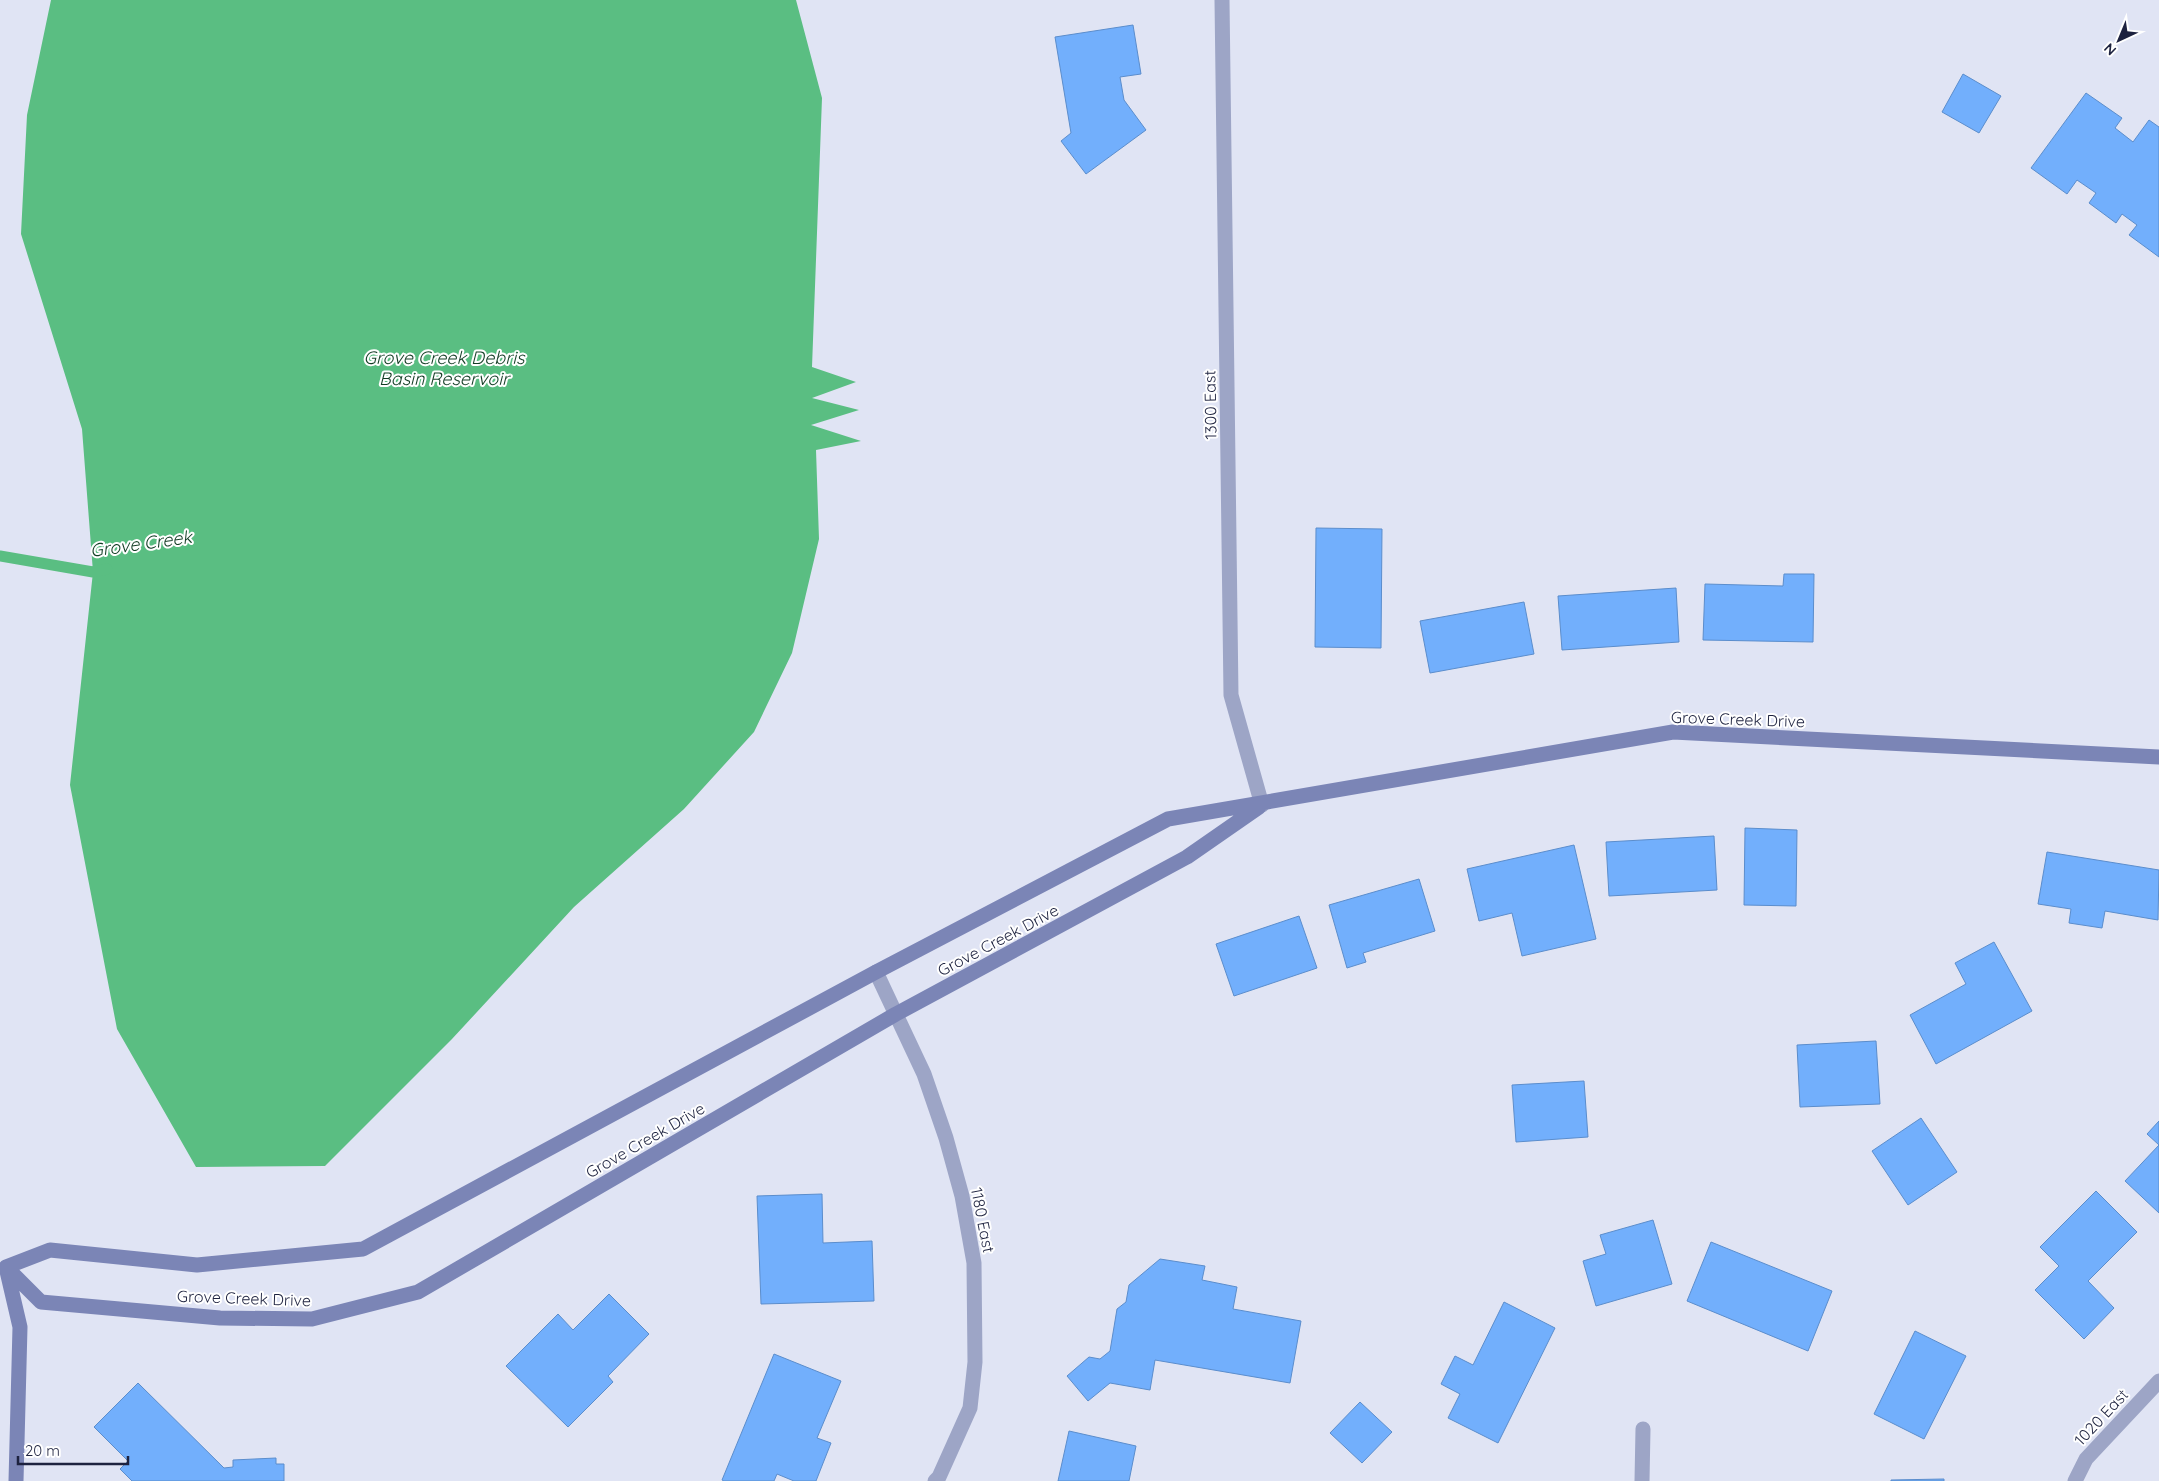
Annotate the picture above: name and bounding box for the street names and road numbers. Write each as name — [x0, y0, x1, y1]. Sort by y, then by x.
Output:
street label: 1300 East — [1199, 370, 1221, 440]
street label: Grove Creek Drive — [1671, 707, 1805, 731]
street label: Grove Creek Drive — [934, 900, 1062, 980]
street label: Grove Creek Drive — [582, 1098, 708, 1182]
street label: 1180 East — [967, 1186, 999, 1254]
street label: Grove Creek Drive — [177, 1286, 311, 1310]
street label: 1020 East — [2070, 1385, 2132, 1449]

